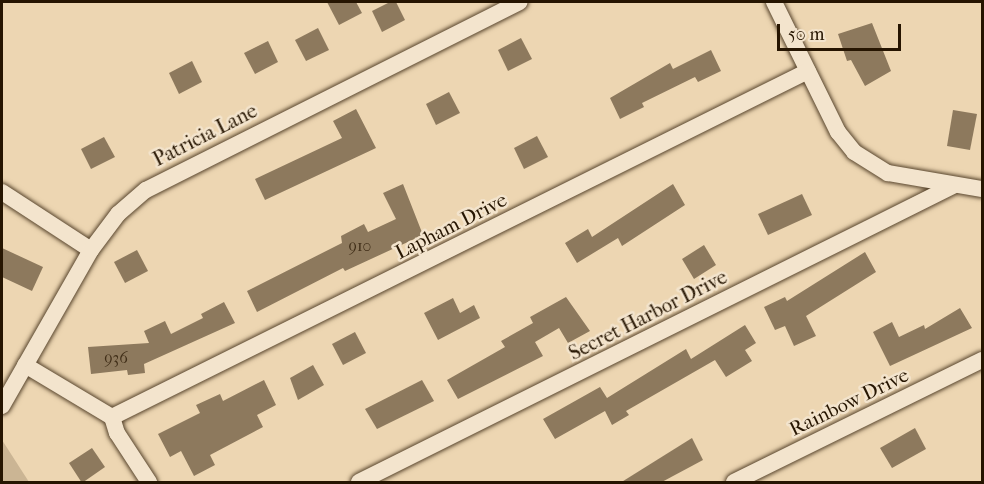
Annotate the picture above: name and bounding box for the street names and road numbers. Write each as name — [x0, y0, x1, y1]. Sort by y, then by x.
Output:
street label: Patricia Lane — [149, 99, 261, 171]
street label: Lapham Drive — [391, 188, 511, 264]
street label: Secret Harbor Drive — [565, 265, 731, 365]
street label: Rainbow Drive — [785, 363, 913, 441]

